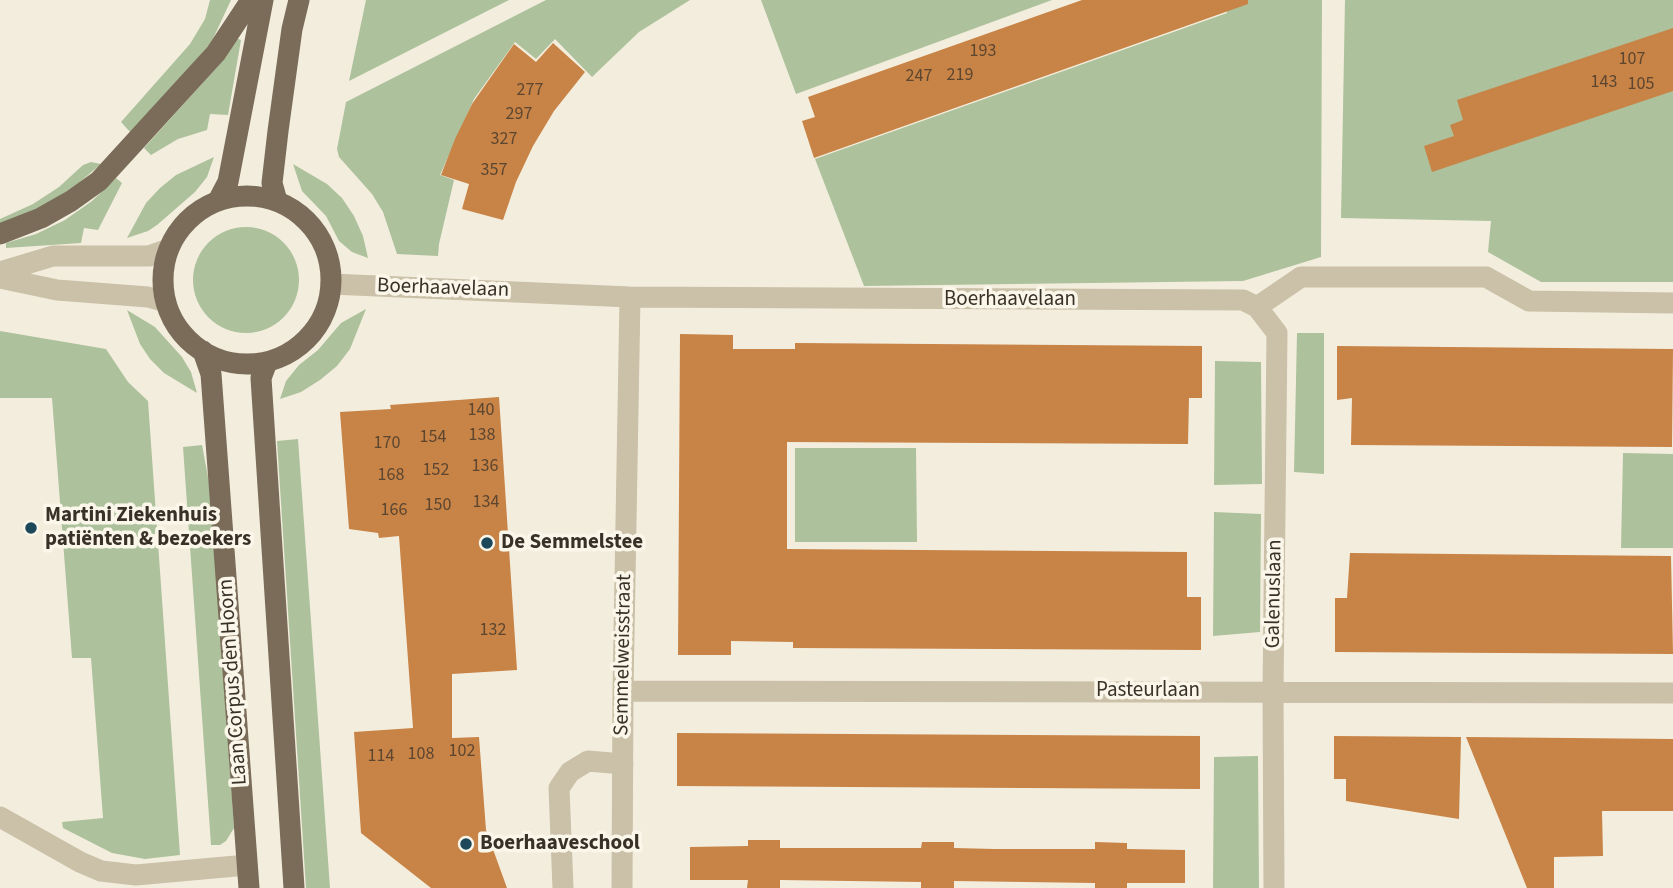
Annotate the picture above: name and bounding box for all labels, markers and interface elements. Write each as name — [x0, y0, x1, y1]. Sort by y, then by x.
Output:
house number: 193 — [970, 41, 996, 63]
house number: 107 — [1619, 49, 1645, 71]
house number: 219 — [947, 65, 973, 87]
house number: 247 — [906, 66, 932, 88]
house number: 143 — [1591, 72, 1617, 94]
house number: 105 — [1628, 74, 1654, 96]
house number: 277 — [517, 80, 543, 102]
house number: 297 — [506, 104, 532, 126]
house number: 327 — [491, 129, 517, 151]
house number: 357 — [481, 160, 507, 182]
street label: Boerhaavelaan — [377, 274, 509, 304]
street label: Boerhaavelaan — [944, 287, 1076, 313]
house number: 140 — [468, 400, 494, 422]
house number: 138 — [469, 425, 495, 447]
house number: 154 — [420, 427, 446, 449]
house number: 170 — [374, 433, 400, 455]
house number: 136 — [472, 456, 498, 478]
house number: 152 — [423, 460, 449, 482]
house number: 168 — [378, 465, 404, 487]
house number: 134 — [473, 492, 499, 514]
house number: 150 — [425, 495, 451, 517]
house number: 166 — [381, 500, 407, 522]
place label: Martini Ziekenhuis patiënten & bezoekers — [45, 503, 251, 553]
marker: Martini Ziekenhuis patiënten & bezoekers — [23, 520, 39, 536]
place label: De Semmelstee — [501, 530, 643, 556]
marker: De Semmelstee — [479, 535, 495, 551]
street label: Galenuslaan — [1261, 539, 1289, 649]
street label: Semmelweisstraat — [610, 574, 638, 736]
street label: Laan Corpus den Hoorn — [214, 578, 254, 786]
house number: 132 — [480, 620, 506, 642]
street label: Pasteurlaan — [1096, 678, 1200, 704]
house number: 102 — [449, 741, 475, 763]
house number: 108 — [408, 744, 434, 766]
house number: 114 — [368, 746, 394, 768]
place label: Boerhaaveschool — [480, 831, 640, 857]
marker: Boerhaaveschool — [458, 836, 474, 852]

